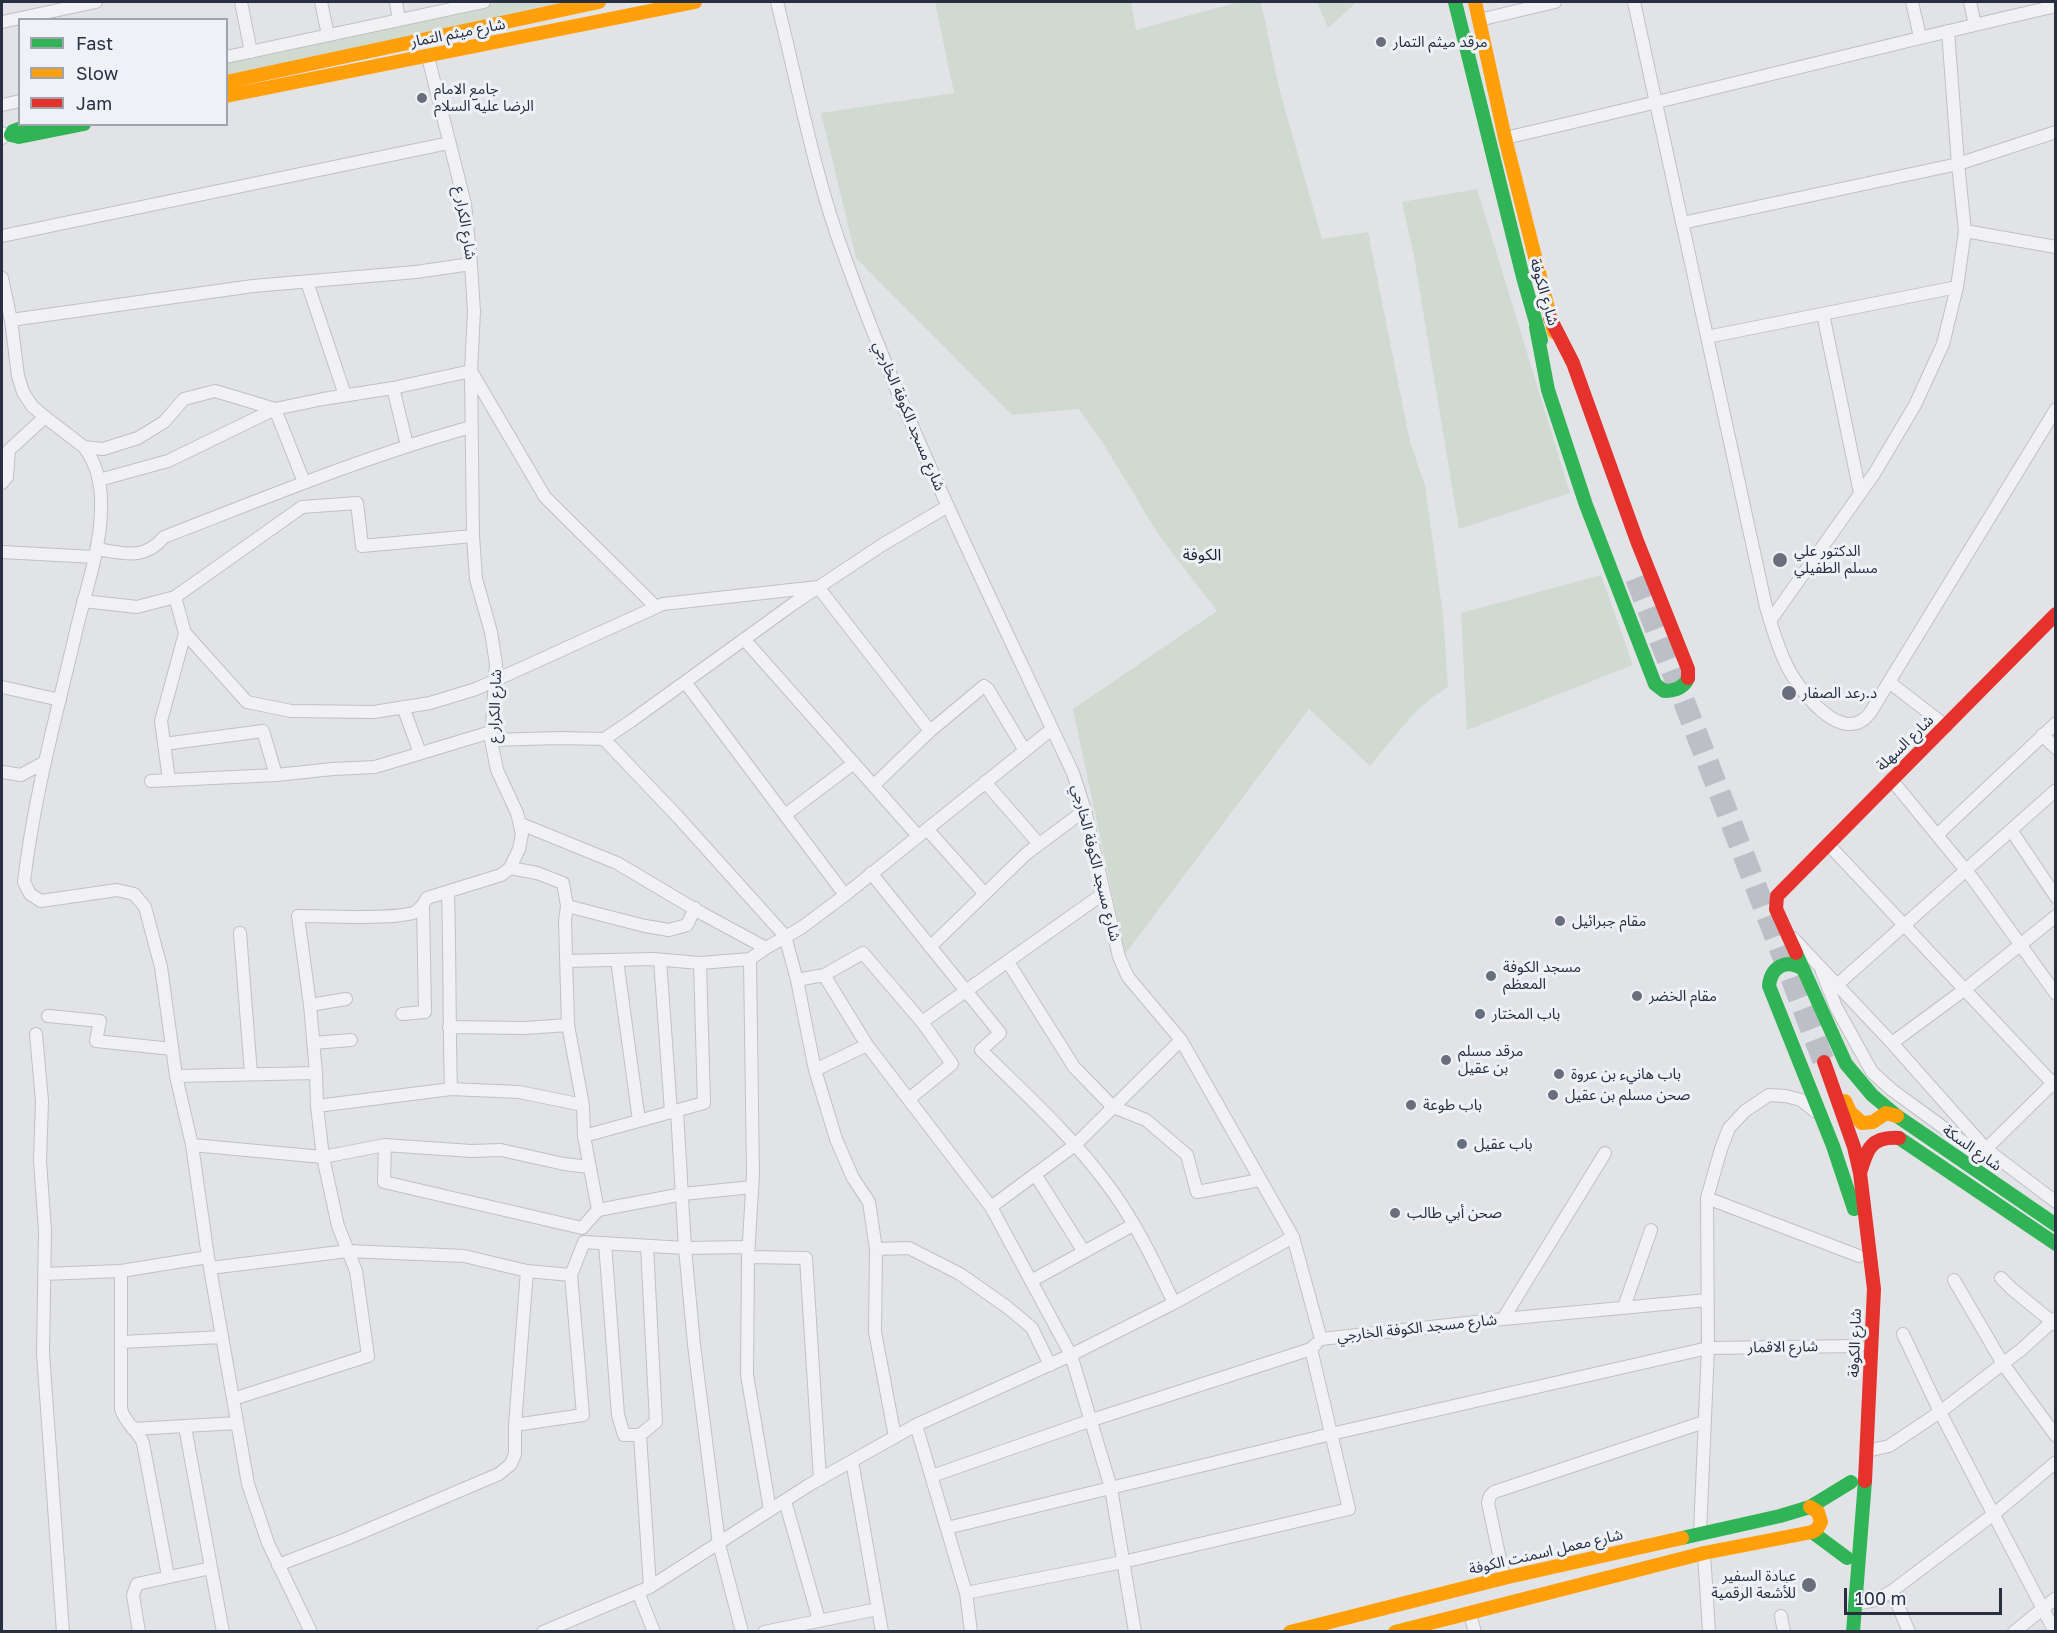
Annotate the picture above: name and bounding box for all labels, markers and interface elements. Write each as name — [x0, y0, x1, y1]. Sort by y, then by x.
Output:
street label: شارع ميثم التمار — [409, 15, 507, 51]
legend — [18, 18, 228, 126]
text: Fast — [76, 32, 113, 54]
place label: مرقد ميثم التمار — [1393, 33, 1488, 51]
marker: مرقد ميثم التمار — [1374, 35, 1388, 49]
text: Slow — [76, 62, 118, 84]
place label: جامع الامام الرضا عليه السلام — [434, 80, 534, 115]
marker: جامع الامام الرضا عليه السلام — [415, 91, 429, 105]
text: Jam — [76, 92, 112, 114]
street label: شارع الكرار ع — [450, 185, 480, 261]
street label: شارع الكوفة — [1526, 256, 1562, 328]
street label: شارع مسجد الكوفة الخارجي — [869, 338, 949, 494]
place label: الدكتور علي مسلم الطفيلي — [1794, 542, 1878, 577]
district label: الكوفة — [1183, 545, 1221, 565]
marker: الدكتور علي مسلم الطفيلي — [1771, 551, 1789, 569]
street label: شارع الكرار ع — [485, 669, 505, 743]
marker: د.رعد الصفار — [1780, 684, 1798, 702]
place label: د.رعد الصفار — [1802, 684, 1877, 702]
street label: شارع السهلة — [1873, 711, 1937, 775]
street label: شارع مسجد الكوفة الخارجي — [1068, 783, 1124, 943]
place label: مقام جبرائيل — [1572, 912, 1646, 930]
marker: مقام جبرائيل — [1553, 914, 1567, 928]
place label: مسجد الكوفة المعظم — [1503, 958, 1581, 993]
marker: مسجد الكوفة المعظم — [1484, 969, 1498, 983]
place label: مقام الخضر — [1649, 987, 1717, 1005]
marker: مقام الخضر — [1630, 989, 1644, 1003]
place label: باب المختار — [1492, 1005, 1560, 1023]
marker: باب المختار — [1473, 1007, 1487, 1021]
place label: مرقد مسلم بن عقيل — [1458, 1042, 1523, 1077]
marker: مرقد مسلم بن عقيل — [1439, 1053, 1453, 1067]
place label: باب هانيء بن عروة — [1571, 1065, 1681, 1083]
marker: باب هانيء بن عروة — [1552, 1067, 1566, 1081]
place label: صحن مسلم بن عقيل — [1565, 1086, 1690, 1104]
marker: صحن مسلم بن عقيل — [1546, 1088, 1560, 1102]
place label: باب طوعة — [1423, 1096, 1482, 1114]
marker: باب طوعة — [1404, 1098, 1418, 1112]
street label: شارع السكة — [1939, 1121, 2005, 1175]
place label: باب عقيل — [1474, 1135, 1533, 1153]
marker: باب عقيل — [1455, 1137, 1469, 1151]
place label: صحن أبي طالب — [1407, 1204, 1502, 1222]
marker: صحن أبي طالب — [1388, 1206, 1402, 1220]
street label: شارع الكوفة — [1845, 1308, 1865, 1378]
street label: شارع مسجد الكوفة الخارجي — [1336, 1311, 1498, 1345]
street label: شارع الاقمار — [1748, 1337, 1818, 1357]
street label: شارع معمل اسمنت الكوفة — [1467, 1526, 1625, 1578]
place label: عيادة السفير للأشعة الرقمية — [1711, 1567, 1796, 1602]
marker: عيادة السفير للأشعة الرقمية — [1800, 1576, 1818, 1594]
scale bar — [1847, 1576, 2004, 1614]
text: 100 m — [1855, 1587, 1906, 1609]

